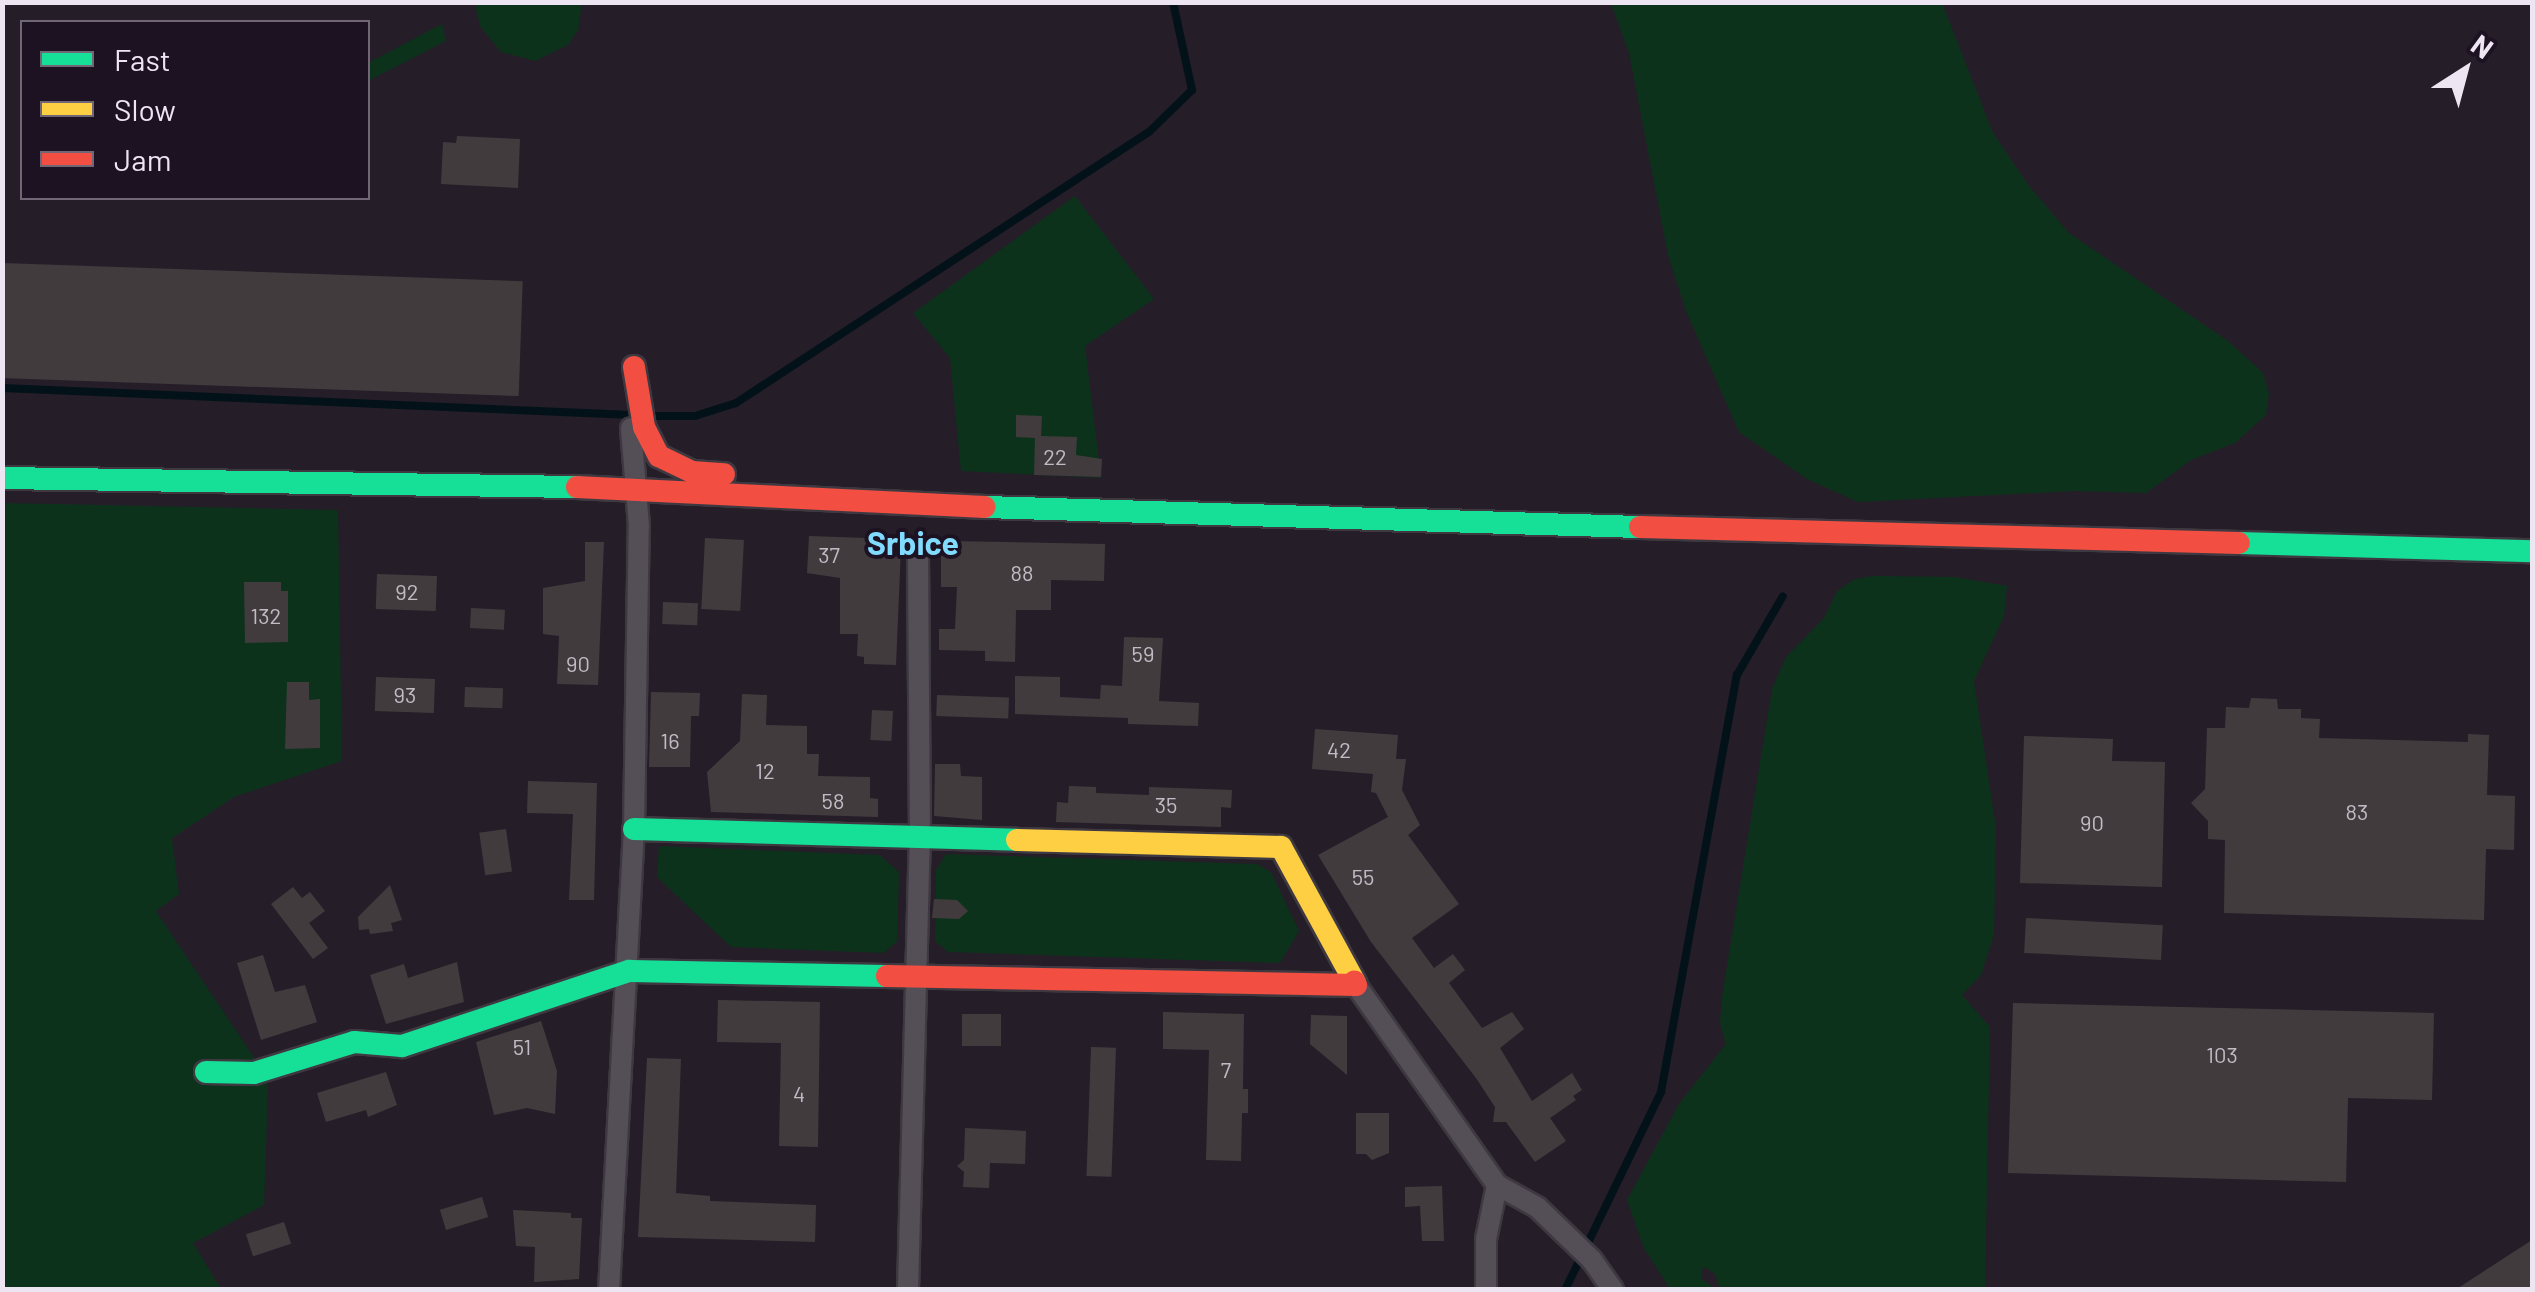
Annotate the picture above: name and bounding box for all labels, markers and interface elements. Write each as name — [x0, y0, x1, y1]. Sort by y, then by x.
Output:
legend — [20, 20, 370, 200]
north arrow — [2415, 20, 2515, 120]
text: N — [2465, 27, 2500, 65]
text: Fast — [114, 41, 171, 77]
text: Slow — [114, 91, 176, 127]
text: Jam — [114, 141, 171, 177]
house number: 22 — [1043, 444, 1067, 470]
district label: Srbice — [867, 523, 959, 561]
house number: 37 — [818, 542, 840, 568]
house number: 88 — [1011, 560, 1033, 586]
house number: 92 — [395, 579, 419, 605]
house number: 132 — [251, 603, 281, 629]
house number: 59 — [1132, 641, 1154, 667]
house number: 90 — [566, 651, 590, 677]
house number: 93 — [394, 682, 416, 708]
house number: 16 — [660, 728, 680, 754]
house number: 42 — [1327, 737, 1351, 763]
house number: 12 — [755, 758, 775, 784]
house number: 58 — [822, 788, 844, 814]
house number: 35 — [1155, 792, 1177, 818]
house number: 83 — [2346, 799, 2368, 825]
house number: 90 — [2080, 810, 2104, 836]
house number: 55 — [1352, 864, 1374, 890]
house number: 51 — [513, 1034, 531, 1060]
house number: 103 — [2206, 1042, 2238, 1068]
house number: 7 — [1221, 1057, 1231, 1083]
house number: 4 — [793, 1081, 805, 1107]

